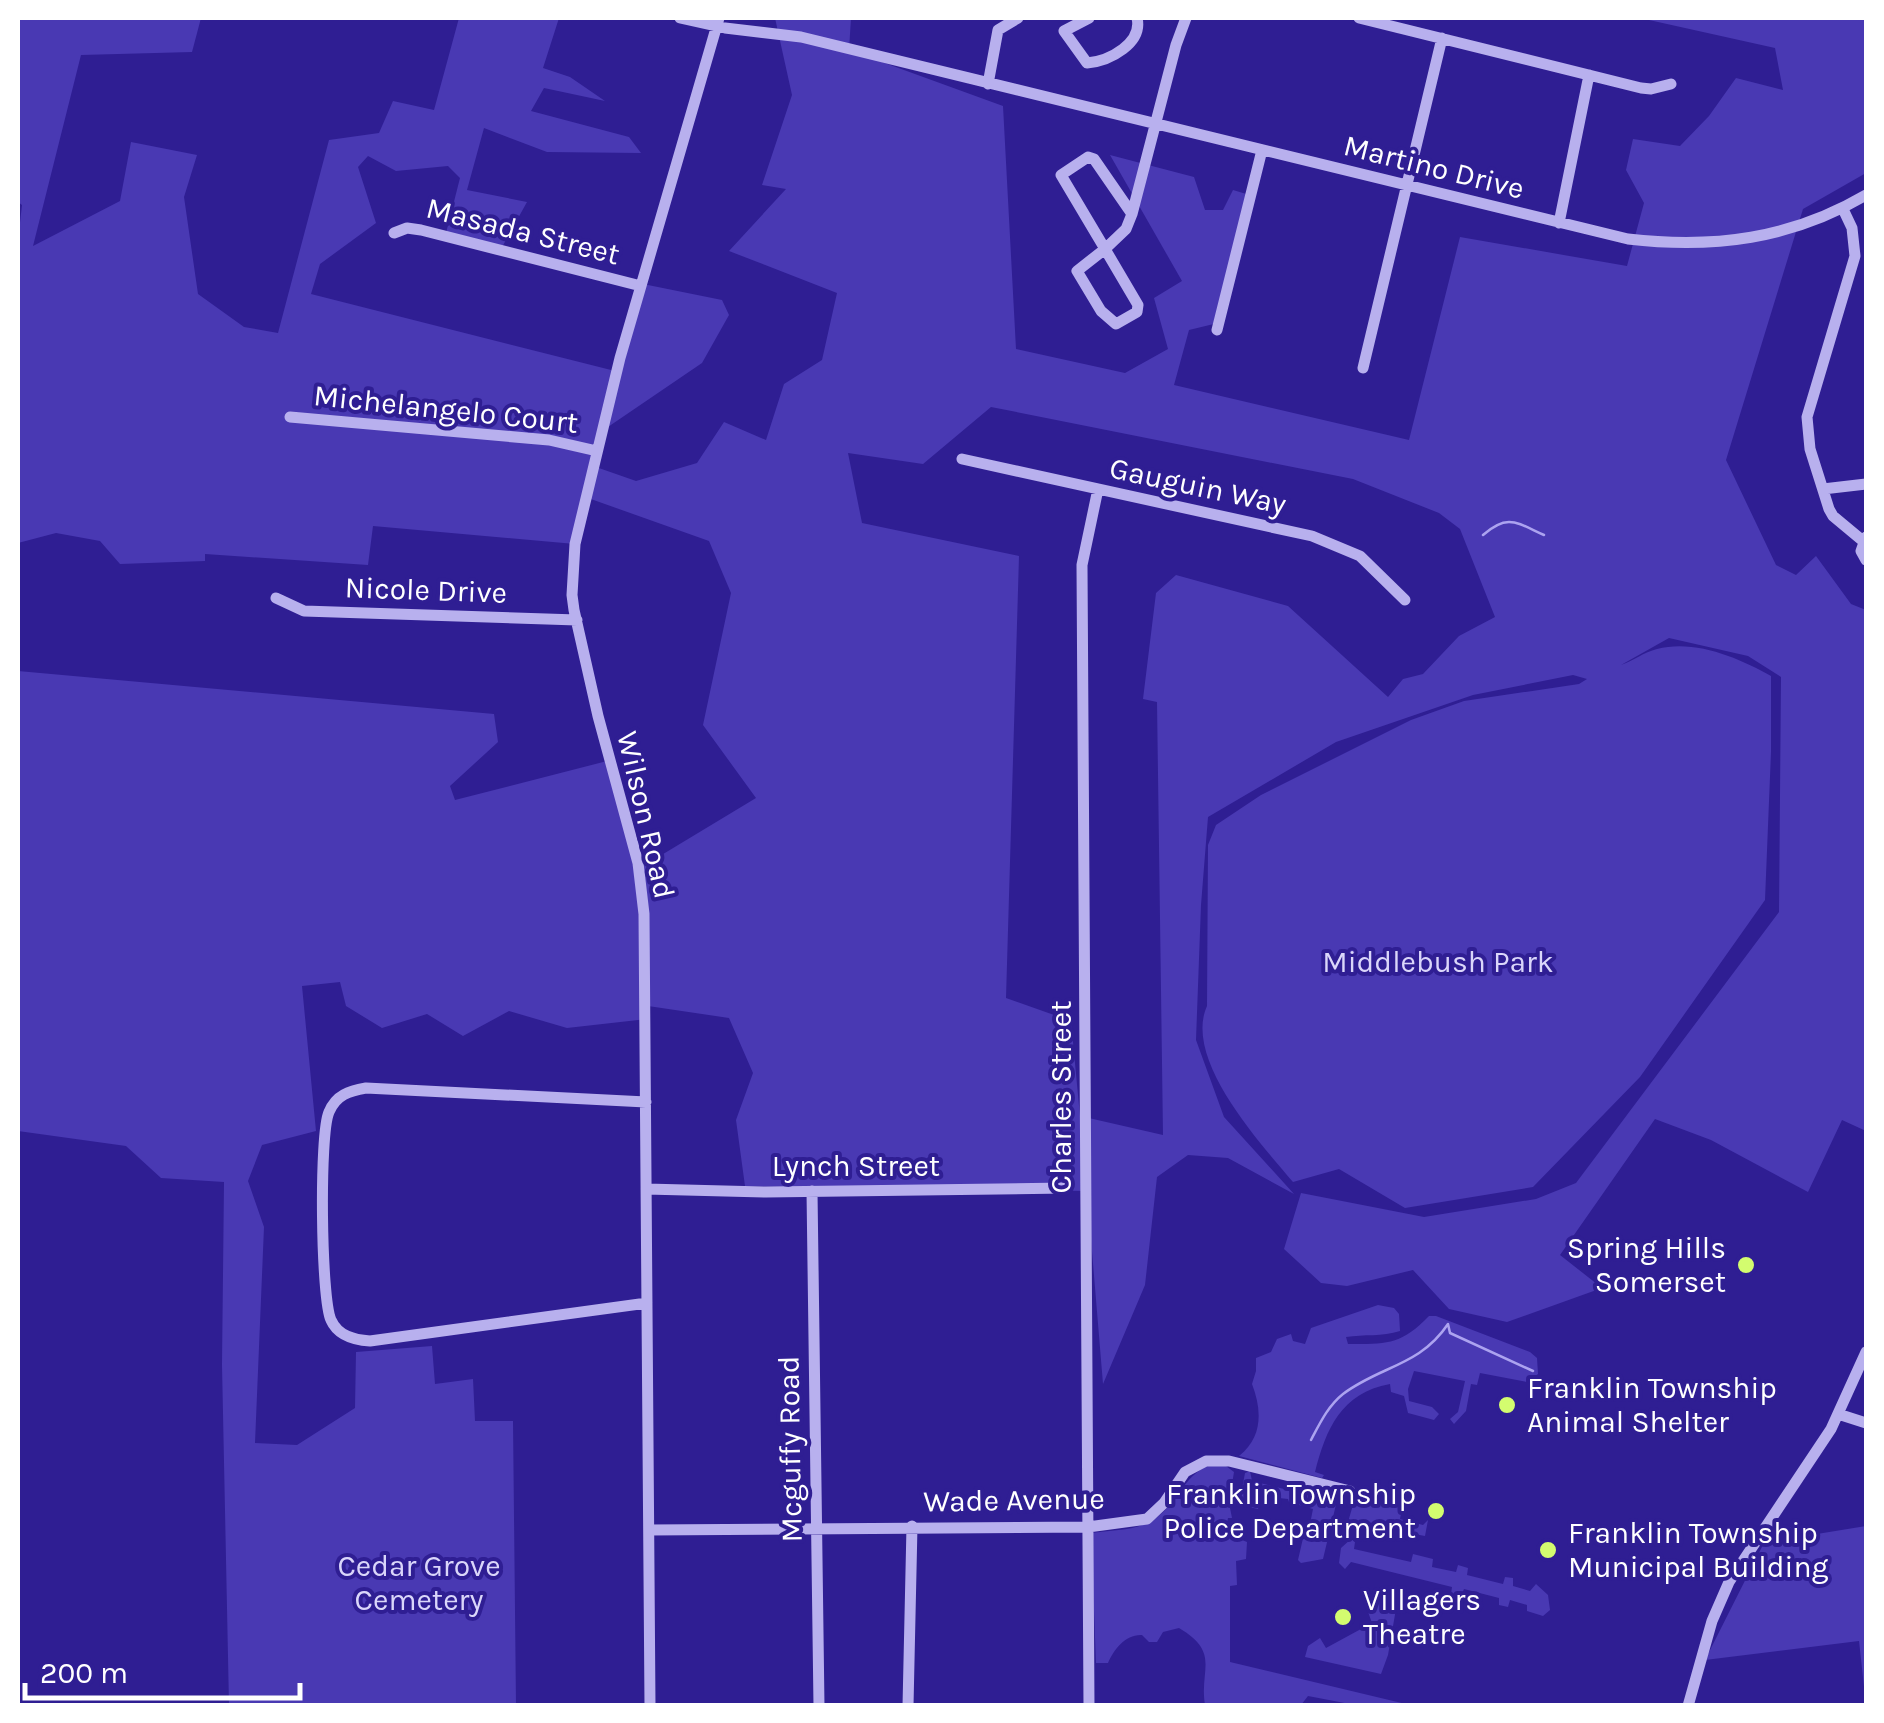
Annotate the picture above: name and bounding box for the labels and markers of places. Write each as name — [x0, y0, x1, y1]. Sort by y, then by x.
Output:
place label: Spring Hills Somerset — [1567, 1230, 1726, 1300]
marker: Spring Hills Somerset — [1735, 1254, 1757, 1276]
place label: Franklin Township Animal Shelter — [1527, 1370, 1777, 1440]
marker: Franklin Township Animal Shelter — [1496, 1394, 1518, 1416]
place label: Franklin Township Police Department — [1163, 1476, 1416, 1546]
marker: Franklin Township Police Department — [1425, 1500, 1447, 1522]
place label: Franklin Township Municipal Building — [1568, 1515, 1829, 1585]
marker: Franklin Township Municipal Building — [1537, 1539, 1559, 1561]
place label: Villagers Theatre — [1363, 1582, 1481, 1652]
marker: Villagers Theatre — [1332, 1606, 1354, 1628]

